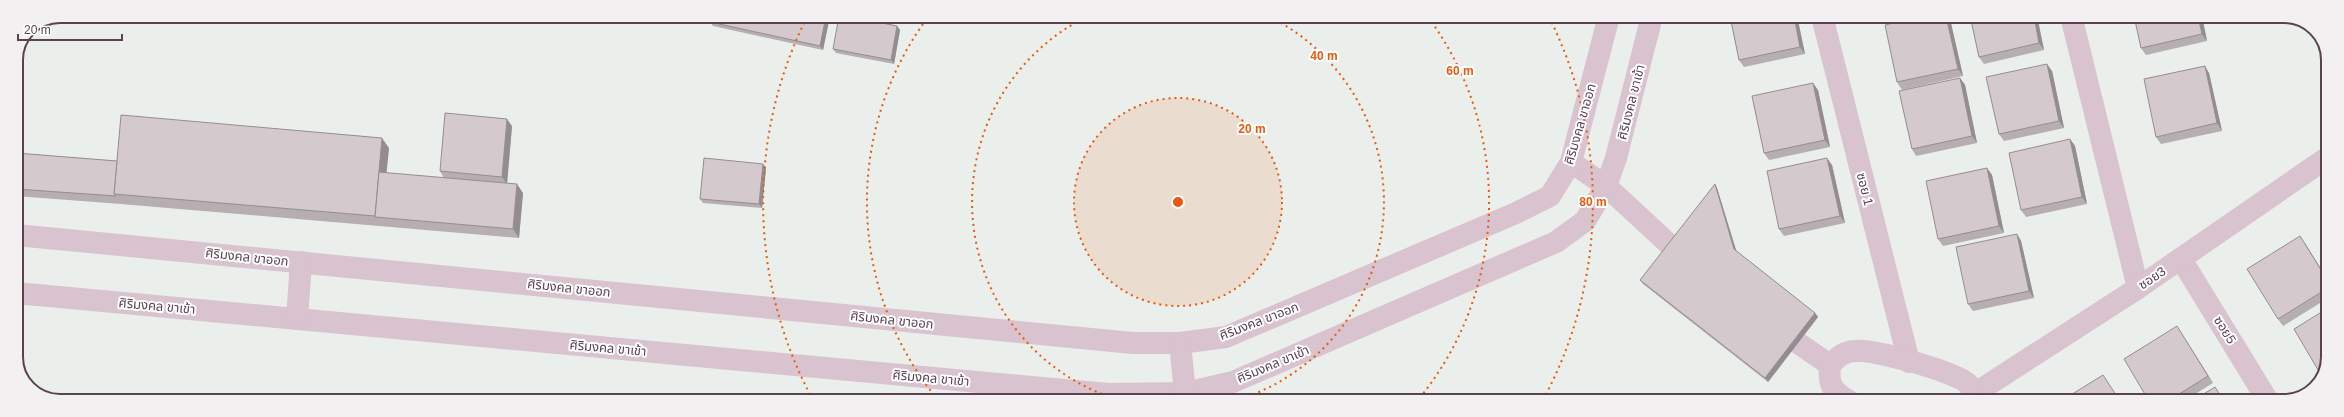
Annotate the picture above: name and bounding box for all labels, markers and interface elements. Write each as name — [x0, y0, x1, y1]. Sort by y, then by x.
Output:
scale bar — [18, 16, 122, 42]
text: 20 m — [24, 23, 51, 37]
text: 40 m — [1310, 49, 1338, 63]
street label: ศิริมงคล ขาเข้า — [1614, 63, 1648, 141]
text: 60 m — [1446, 64, 1474, 78]
street label: ศิริมงคล ขาออก — [1561, 82, 1599, 166]
text: 20 m — [1238, 122, 1266, 136]
street label: ซอย 1 — [1854, 171, 1876, 207]
centre of rings — [1171, 195, 1185, 209]
text: 80 m — [1579, 195, 1607, 209]
street label: ศิริมงคล ขาออก — [205, 245, 289, 269]
street label: ซอย3 — [2136, 263, 2168, 293]
street label: ศิริมงคล ขาออก — [527, 276, 611, 300]
street label: ศิริมงคล ขาเข้า — [118, 295, 196, 317]
street label: ศิริมงคล ขาออก — [1217, 299, 1301, 343]
street label: ศิริมงคล ขาออก — [850, 308, 934, 332]
street label: ซอย5 — [2211, 313, 2239, 347]
street label: ศิริมงคล ขาเข้า — [569, 337, 647, 359]
street label: ศิริมงคล ขาเข้า — [1235, 342, 1311, 386]
street label: ศิริมงคล ขาเข้า — [892, 367, 970, 389]

